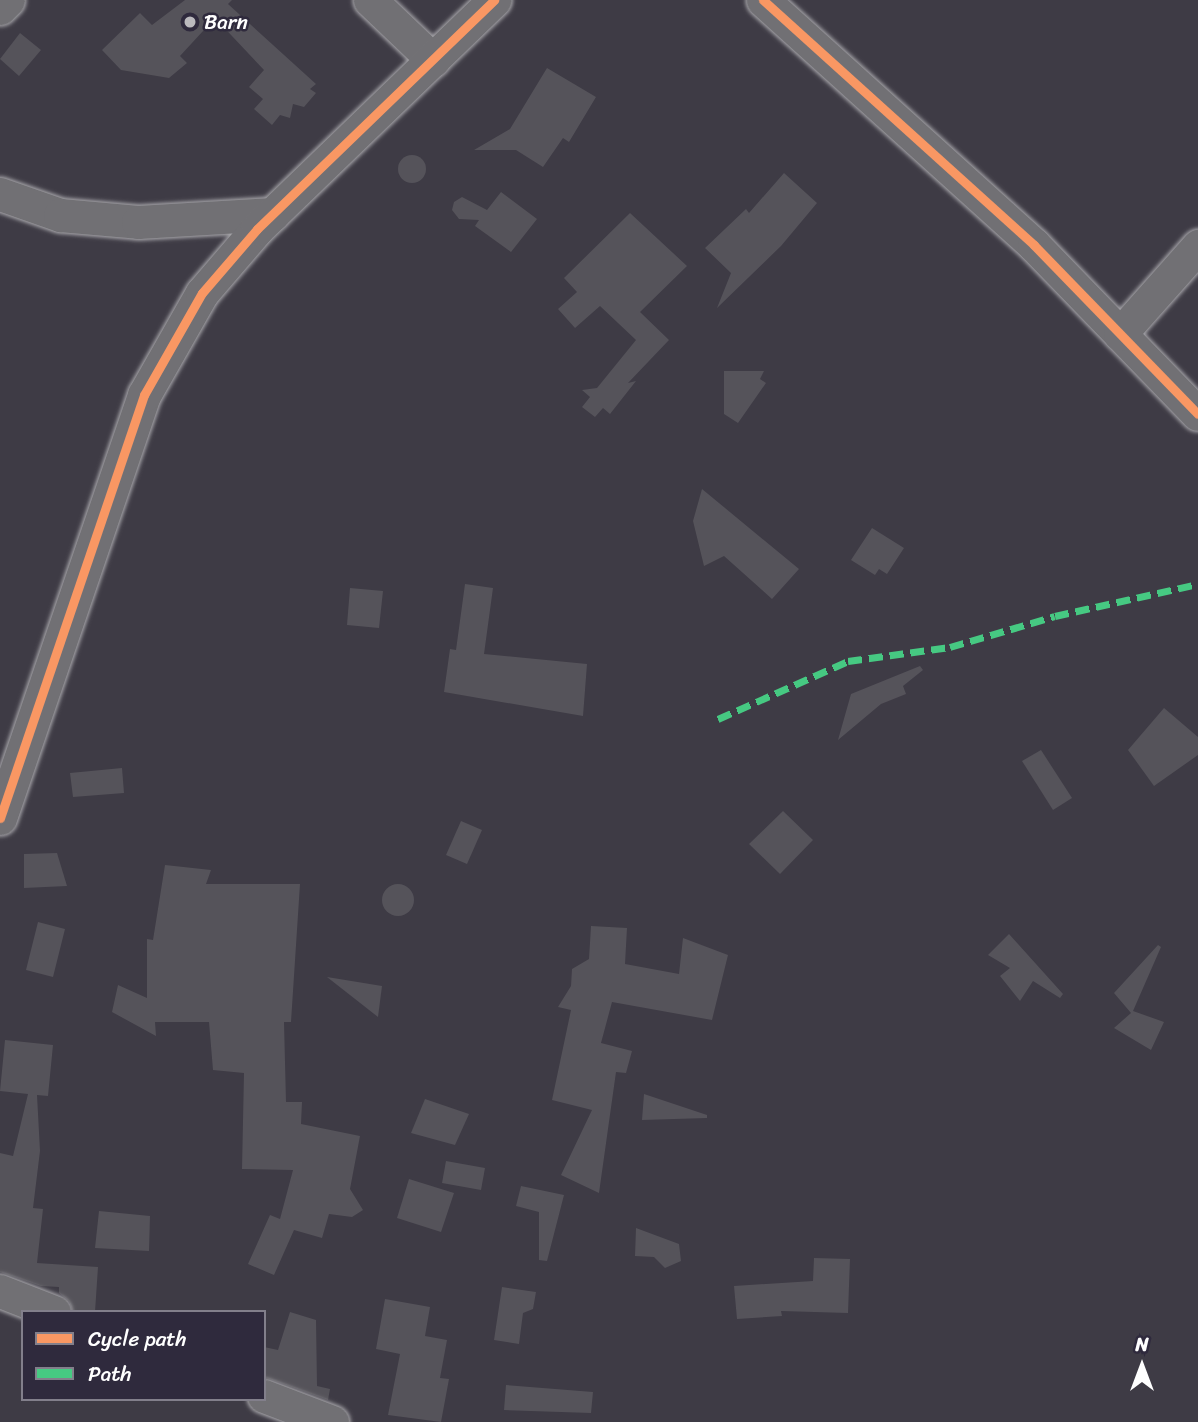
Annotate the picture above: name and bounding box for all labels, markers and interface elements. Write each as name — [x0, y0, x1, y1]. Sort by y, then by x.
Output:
place label: Barn — [204, 9, 248, 35]
marker: Barn — [182, 14, 198, 30]
legend — [21, 1310, 266, 1401]
text: Cycle path — [88, 1320, 187, 1358]
text: N — [1135, 1328, 1149, 1361]
north arrow — [1107, 1331, 1177, 1401]
text: Path — [88, 1355, 131, 1393]

